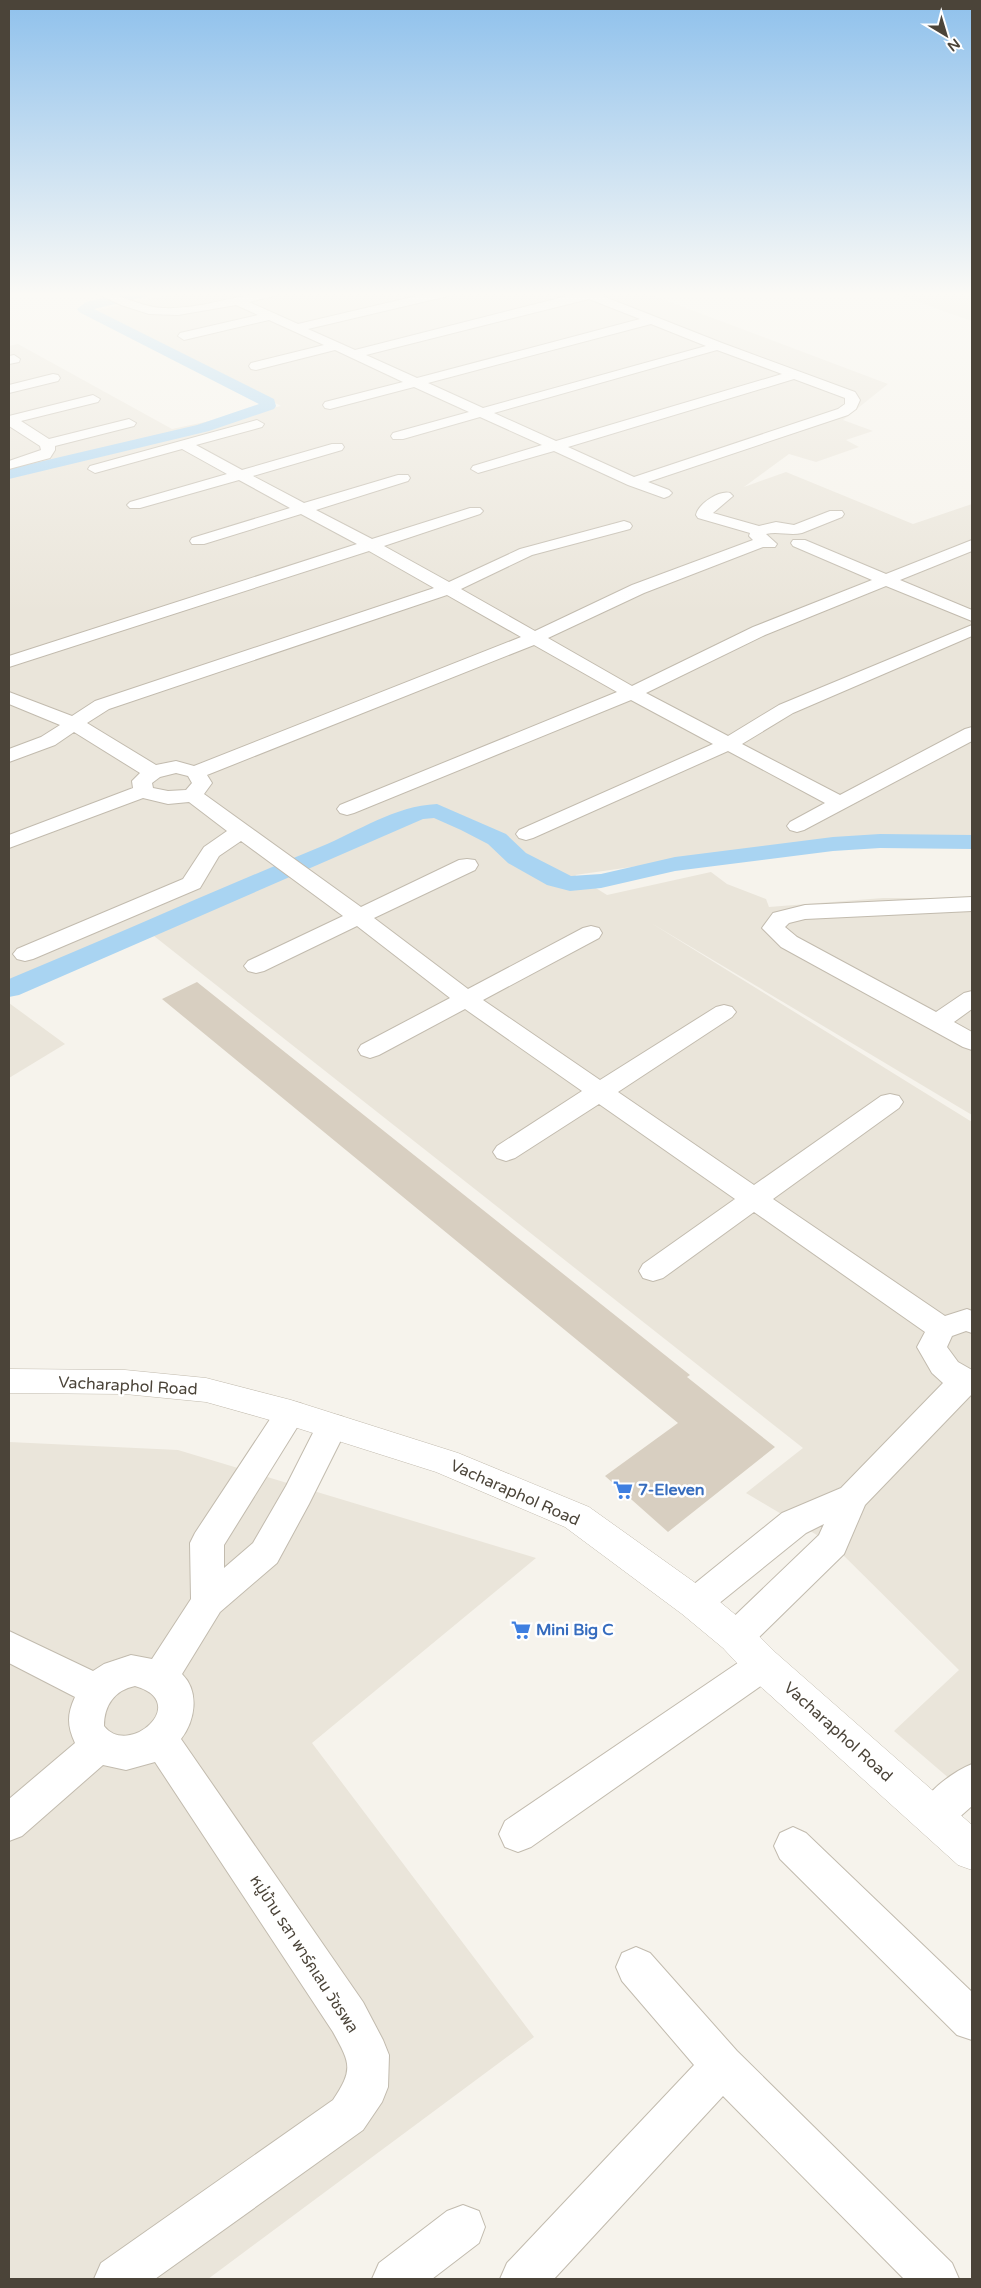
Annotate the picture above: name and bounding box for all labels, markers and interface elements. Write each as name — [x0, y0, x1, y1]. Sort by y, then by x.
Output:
north arrow — [921, 10, 971, 60]
text: N — [944, 35, 963, 55]
street label: Vacharaphol Road — [58, 1372, 198, 1400]
street label: Vacharaphol Road — [447, 1455, 583, 1531]
supermarket icon: 7-Eleven — [612, 1479, 634, 1501]
place label: 7-Eleven — [638, 1480, 705, 1500]
supermarket icon: Mini Big C — [510, 1619, 532, 1641]
place label: Mini Big C — [536, 1620, 614, 1640]
street label: Vacharaphol Road — [779, 1678, 897, 1786]
street label: หมู่บ้าน รสา พาร์คเลน วัชรพล — [245, 1871, 363, 2037]

